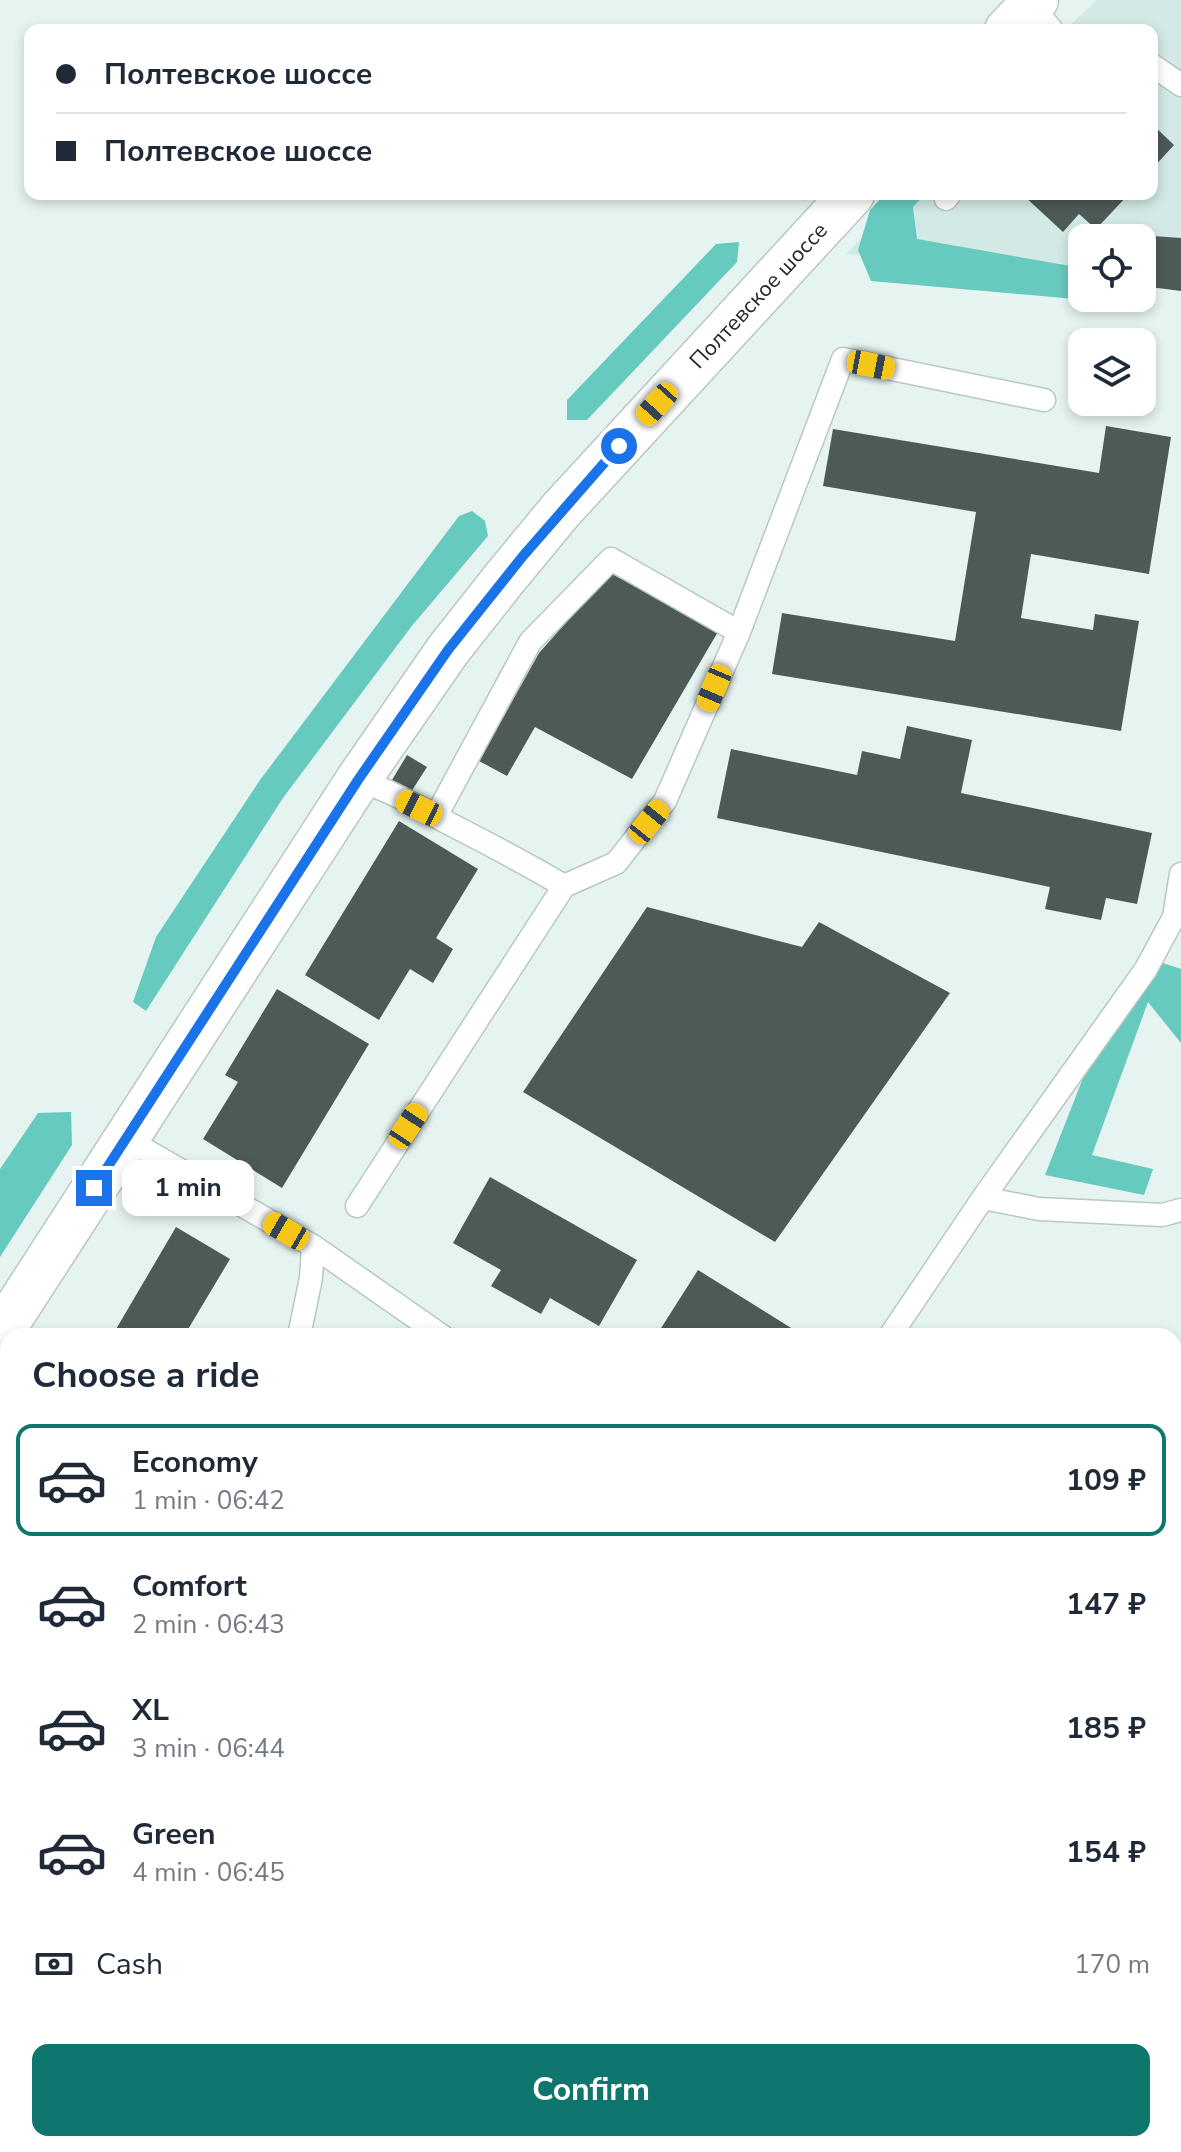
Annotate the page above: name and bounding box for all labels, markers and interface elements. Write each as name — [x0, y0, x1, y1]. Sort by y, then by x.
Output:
text: Полтевское шоссе — [104, 54, 372, 95]
text: Полтевское шоссе — [104, 131, 372, 172]
street label: Полтевское шоссе — [683, 216, 834, 375]
map controls — [1068, 224, 1156, 416]
button: locate — [1068, 224, 1156, 312]
button: layers — [1068, 328, 1156, 416]
car — [845, 349, 897, 381]
car — [632, 378, 682, 430]
route start — [601, 428, 637, 464]
car — [694, 661, 734, 715]
car — [392, 787, 446, 829]
car — [625, 796, 673, 848]
car — [385, 1099, 431, 1153]
callout: 1 min — [122, 1160, 254, 1216]
route end — [76, 1170, 112, 1206]
text: 1 min — [154, 1170, 222, 1205]
car — [259, 1209, 313, 1253]
text: Choose a ride — [32, 1351, 260, 1400]
text: Economy — [132, 1442, 258, 1483]
icon: car — [36, 1444, 108, 1516]
text: 109 ₽ — [1066, 1460, 1146, 1501]
text: 1 min · 06:42 — [132, 1483, 285, 1518]
text: Comfort — [132, 1566, 247, 1607]
icon: car — [36, 1568, 108, 1640]
text: 147 ₽ — [1066, 1584, 1146, 1625]
text: 2 min · 06:43 — [132, 1607, 285, 1642]
text: XL — [132, 1690, 169, 1731]
icon: car — [36, 1692, 108, 1764]
text: 185 ₽ — [1066, 1708, 1146, 1749]
text: 3 min · 06:44 — [132, 1731, 285, 1766]
text: Green — [132, 1814, 216, 1855]
icon: car — [36, 1816, 108, 1888]
text: 154 ₽ — [1066, 1832, 1146, 1873]
text: 4 min · 06:45 — [132, 1855, 285, 1890]
icon: cash — [32, 1942, 76, 1986]
text: Cash — [96, 1944, 163, 1985]
text: 170 m — [1074, 1947, 1150, 1982]
button: Confirm — [32, 2044, 1150, 2136]

